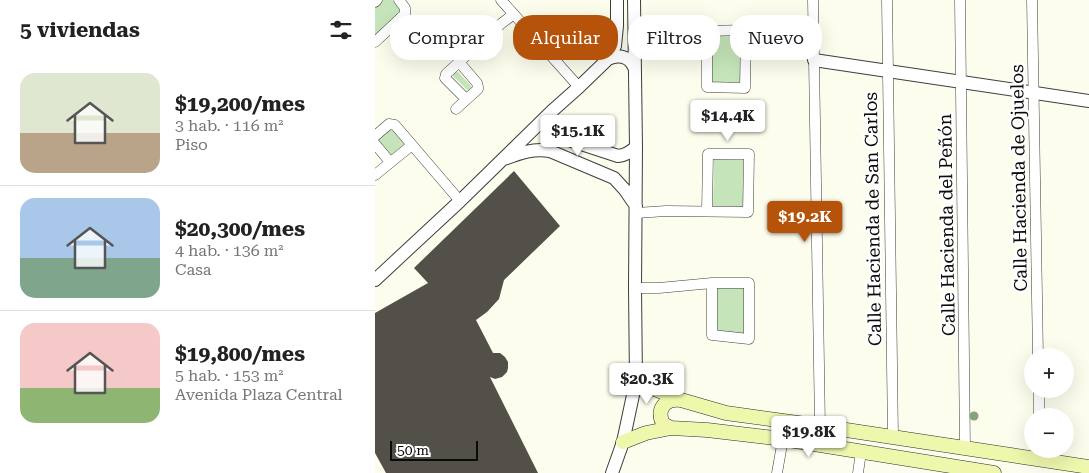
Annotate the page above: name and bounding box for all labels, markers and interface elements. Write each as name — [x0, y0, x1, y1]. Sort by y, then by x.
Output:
chip: Comprar — [390, 15, 503, 60]
chip: Alquilar — [513, 15, 618, 60]
chip: Filtros — [628, 15, 720, 60]
chip: Nuevo — [730, 15, 822, 60]
icon: filters — [327, 16, 355, 44]
text: 5 viviendas — [20, 18, 140, 42]
street label: Calle Hacienda de Ojuelos — [1006, 64, 1031, 292]
text: $19,200/mes — [175, 92, 305, 116]
street label: Calle Hacienda de San Carlos — [860, 92, 885, 346]
icon: home — [60, 93, 120, 153]
pin: $14.4K — [687, 100, 769, 142]
text: $14.4K — [701, 106, 755, 125]
street label: Calle Hacienda del Peñón — [934, 113, 959, 336]
pin: $15.1K — [537, 114, 619, 157]
text: 3 hab. · 116 m² — [175, 116, 284, 135]
text: $15.1K — [551, 121, 605, 140]
text: Piso — [175, 135, 208, 154]
pin: $19.2K — [764, 200, 846, 243]
text: $19.2K — [778, 207, 832, 226]
text: $20,300/mes — [175, 217, 305, 241]
icon: home — [60, 218, 120, 278]
text: 4 hab. · 136 m² — [175, 241, 284, 260]
text: Casa — [175, 260, 211, 279]
text: $19,800/mes — [175, 342, 305, 366]
icon: home — [60, 343, 120, 403]
map controls — [1024, 348, 1074, 458]
button: + — [1024, 348, 1074, 398]
pin: $20.3K — [606, 362, 688, 405]
text: 5 hab. · 153 m² — [175, 366, 284, 385]
text: $20.3K — [620, 369, 674, 388]
text: Avenida Plaza Central — [175, 385, 343, 404]
button: − — [1024, 408, 1074, 458]
pin: $19.8K — [768, 416, 850, 458]
text: $19.8K — [782, 422, 836, 441]
scale bar — [390, 438, 477, 461]
text: 50 m — [397, 442, 429, 458]

